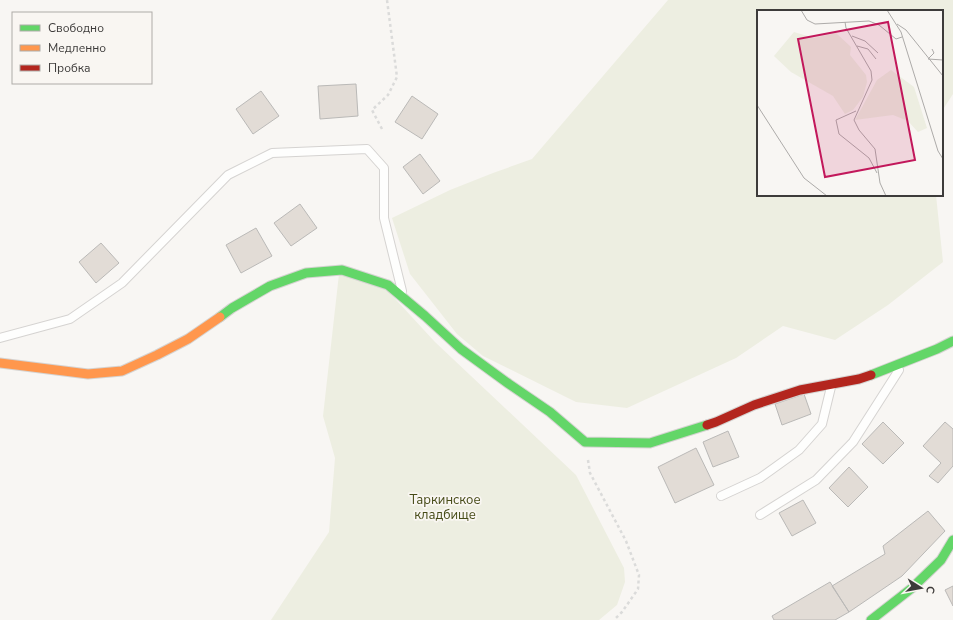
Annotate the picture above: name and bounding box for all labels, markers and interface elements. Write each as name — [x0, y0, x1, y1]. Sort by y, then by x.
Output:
inset map — [757, 10, 943, 196]
legend — [12, 12, 152, 84]
text: Свободно — [48, 20, 104, 36]
text: Медленно — [48, 40, 106, 56]
text: Пробка — [48, 60, 91, 76]
park label: Таркинское кладбище — [409, 491, 481, 524]
north arrow — [901, 568, 941, 608]
text: С — [922, 585, 938, 595]

